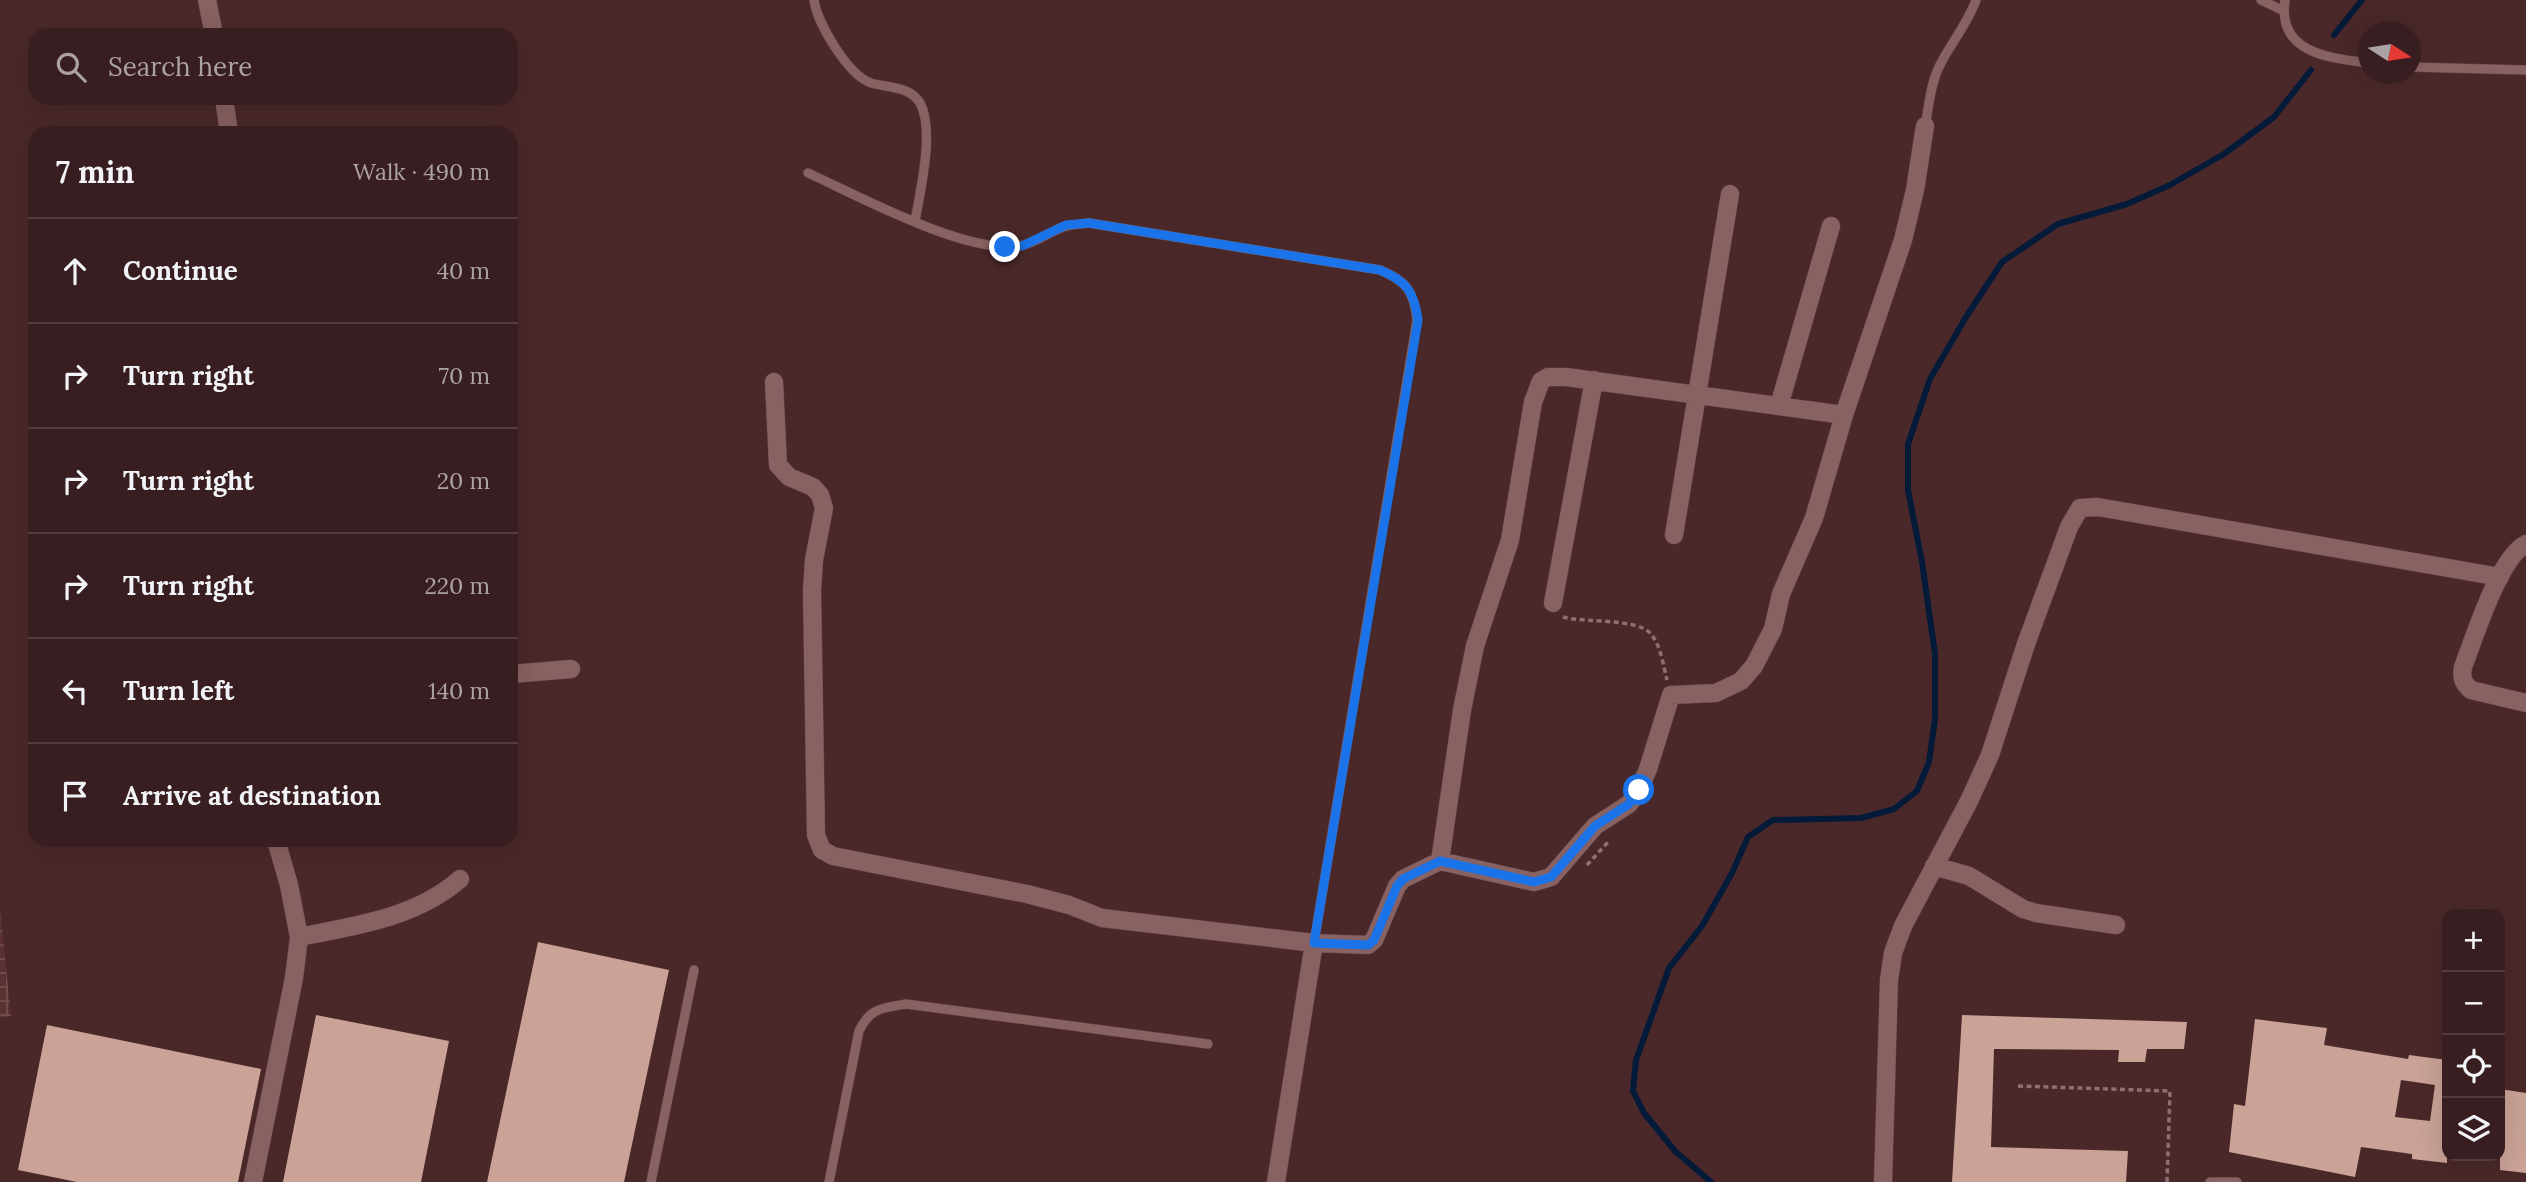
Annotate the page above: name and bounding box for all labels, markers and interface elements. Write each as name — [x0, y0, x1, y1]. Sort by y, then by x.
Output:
north arrow — [2358, 21, 2421, 84]
search box — [28, 28, 518, 105]
icon: search — [52, 48, 90, 86]
text: Search here — [108, 50, 252, 83]
text: 7 min — [56, 153, 135, 191]
text: Walk · 490 m — [353, 157, 490, 186]
route end — [989, 231, 1020, 262]
icon: ahead — [56, 252, 94, 290]
text: Continue — [123, 254, 238, 287]
text: 40 m — [437, 256, 490, 285]
icon: right — [56, 357, 94, 395]
text: Turn right — [123, 359, 254, 392]
text: 70 m — [439, 361, 490, 390]
icon: right — [56, 462, 94, 500]
text: Turn right — [123, 464, 254, 497]
text: 20 m — [437, 466, 490, 495]
icon: right — [56, 567, 94, 605]
text: Turn right — [123, 569, 254, 602]
text: 220 m — [424, 571, 490, 600]
icon: left — [56, 672, 94, 710]
text: Turn left — [123, 674, 234, 707]
text: 140 m — [428, 676, 490, 705]
route start — [1623, 774, 1654, 805]
icon: arrive — [56, 777, 94, 815]
text: Arrive at destination — [123, 779, 381, 812]
map controls — [2442, 909, 2505, 1161]
button: + — [2442, 909, 2505, 972]
button: − — [2442, 972, 2505, 1035]
button: locate — [2442, 1035, 2505, 1098]
button: layers — [2442, 1098, 2505, 1161]

